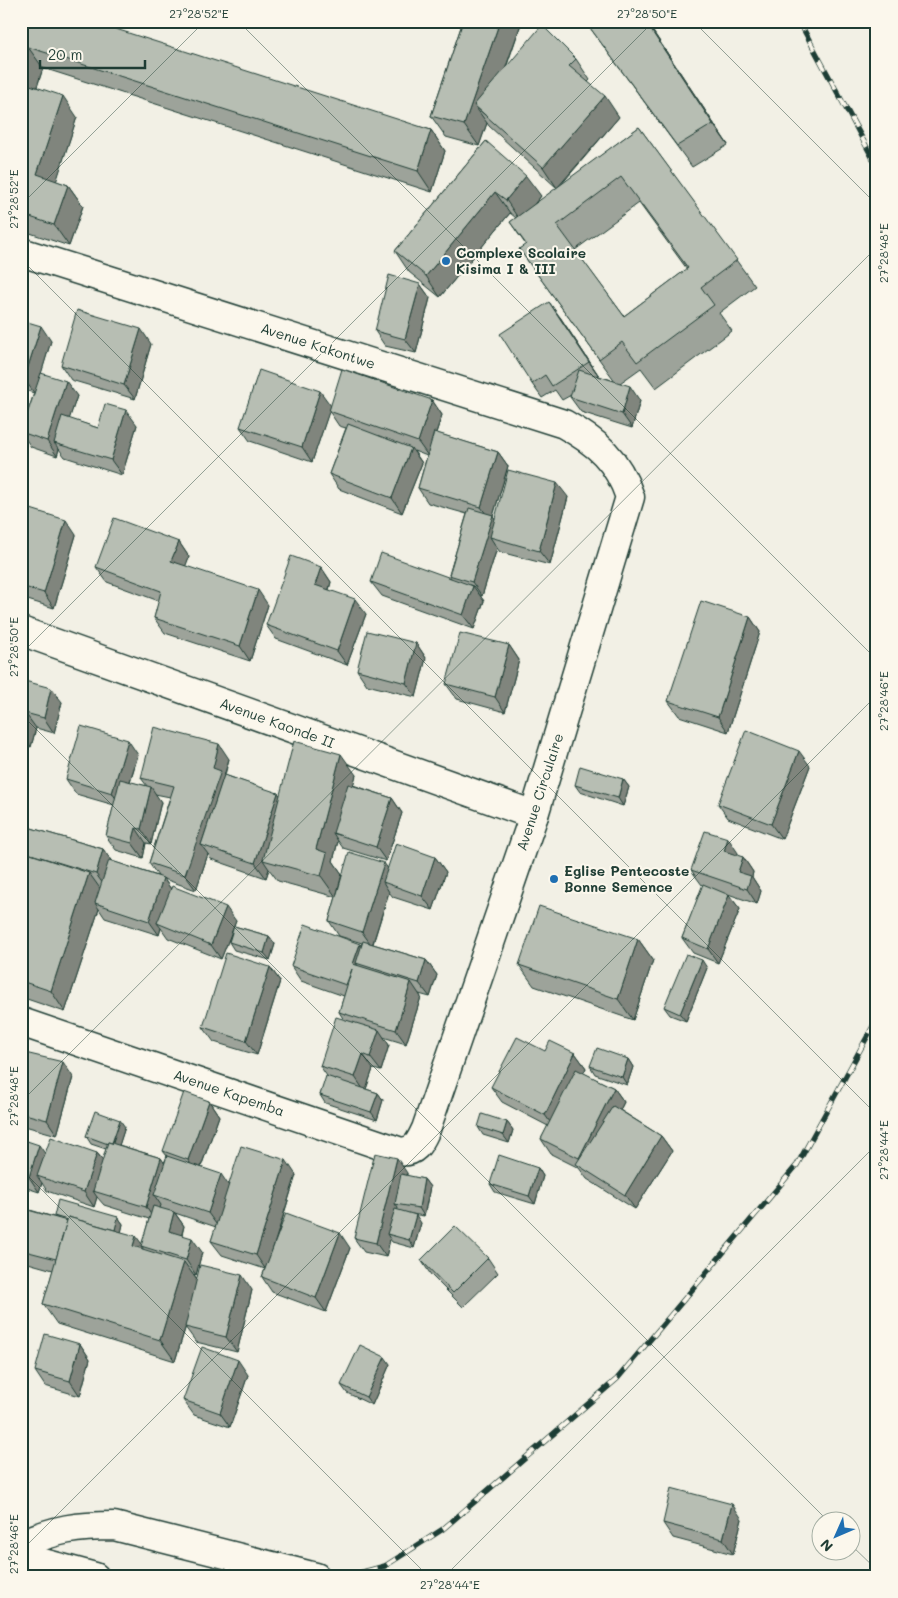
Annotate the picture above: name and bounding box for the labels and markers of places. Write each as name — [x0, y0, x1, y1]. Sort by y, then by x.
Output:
place label: Complexe Scolaire Kisima I & III — [456, 243, 586, 278]
marker: Complexe Scolaire Kisima I & III — [440, 255, 452, 267]
place label: Eglise Pentecoste Bonne Semence — [564, 861, 689, 896]
marker: Eglise Pentecoste Bonne Semence — [548, 873, 560, 885]

